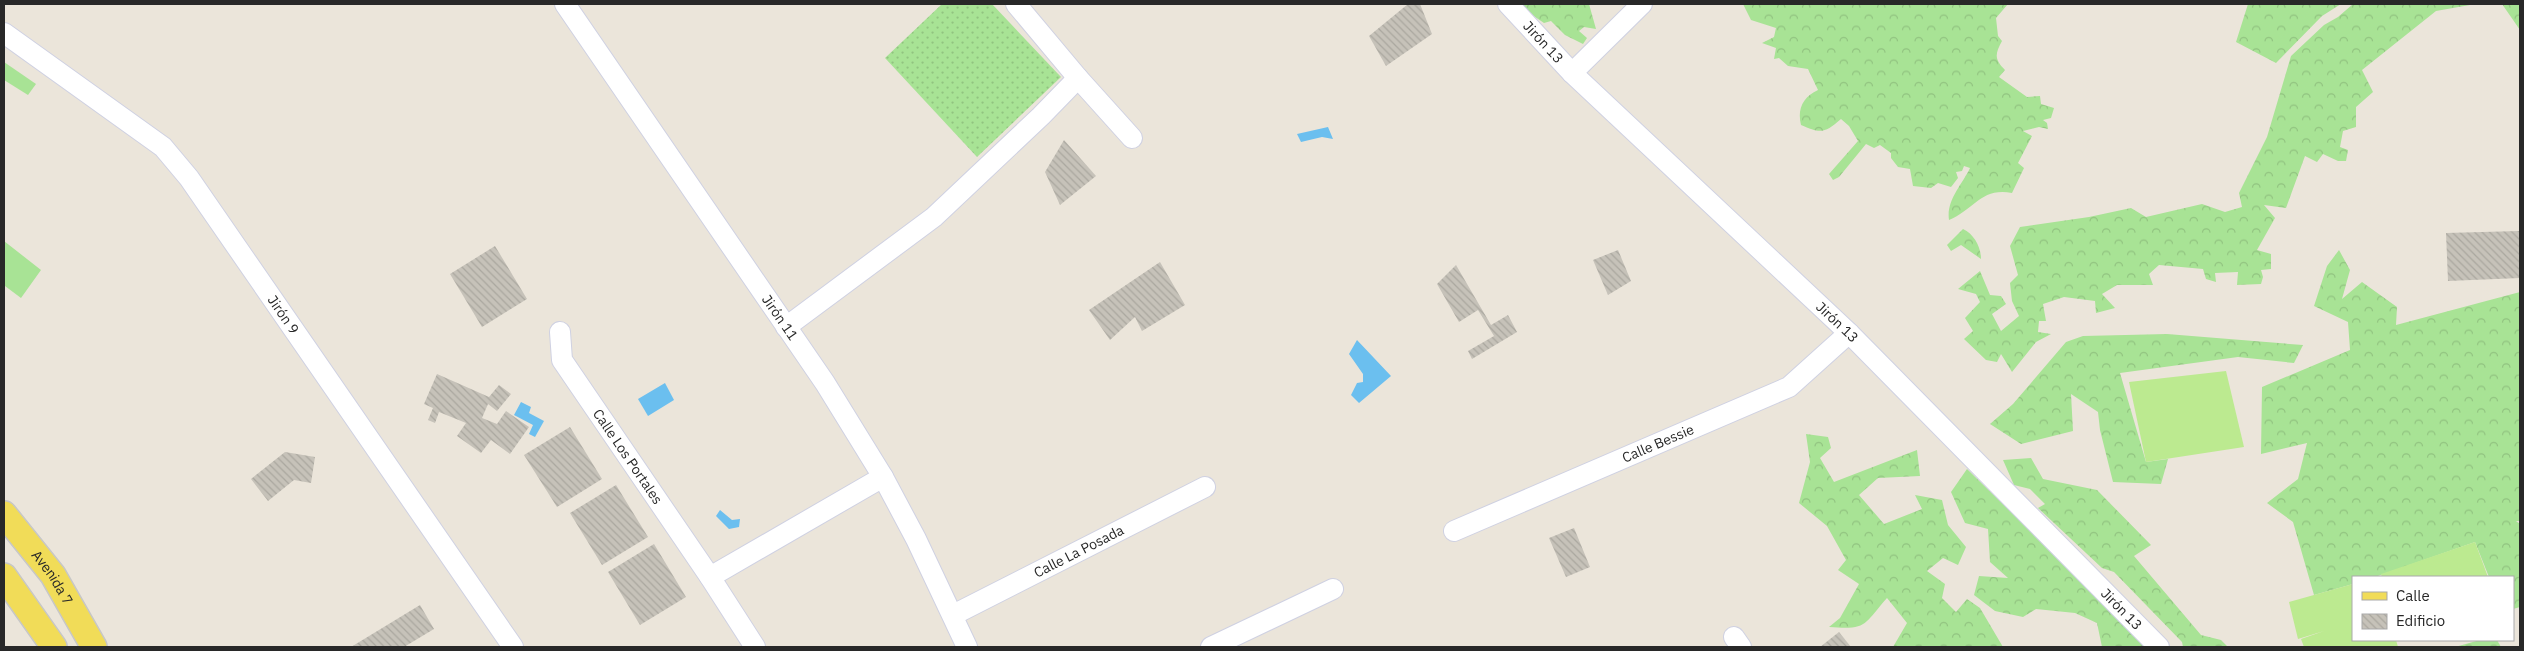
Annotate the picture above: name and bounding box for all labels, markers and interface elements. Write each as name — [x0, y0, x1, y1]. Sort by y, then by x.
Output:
street label: Jirón 13 — [1519, 17, 1568, 67]
street label: Jirón 11 — [758, 291, 802, 344]
street label: Jirón 9 — [264, 292, 303, 337]
street label: Jirón 13 — [1812, 298, 1862, 346]
street label: Calle Los Portales — [589, 405, 667, 508]
street label: Calle Bessie — [1619, 420, 1697, 467]
street label: Calle La Posada — [1031, 521, 1127, 581]
street label: Avenida 7 — [28, 547, 77, 608]
legend — [2352, 576, 2514, 641]
street label: Jirón 13 — [2097, 584, 2146, 634]
text: Calle — [2396, 586, 2430, 605]
text: Edificio — [2396, 611, 2445, 630]

